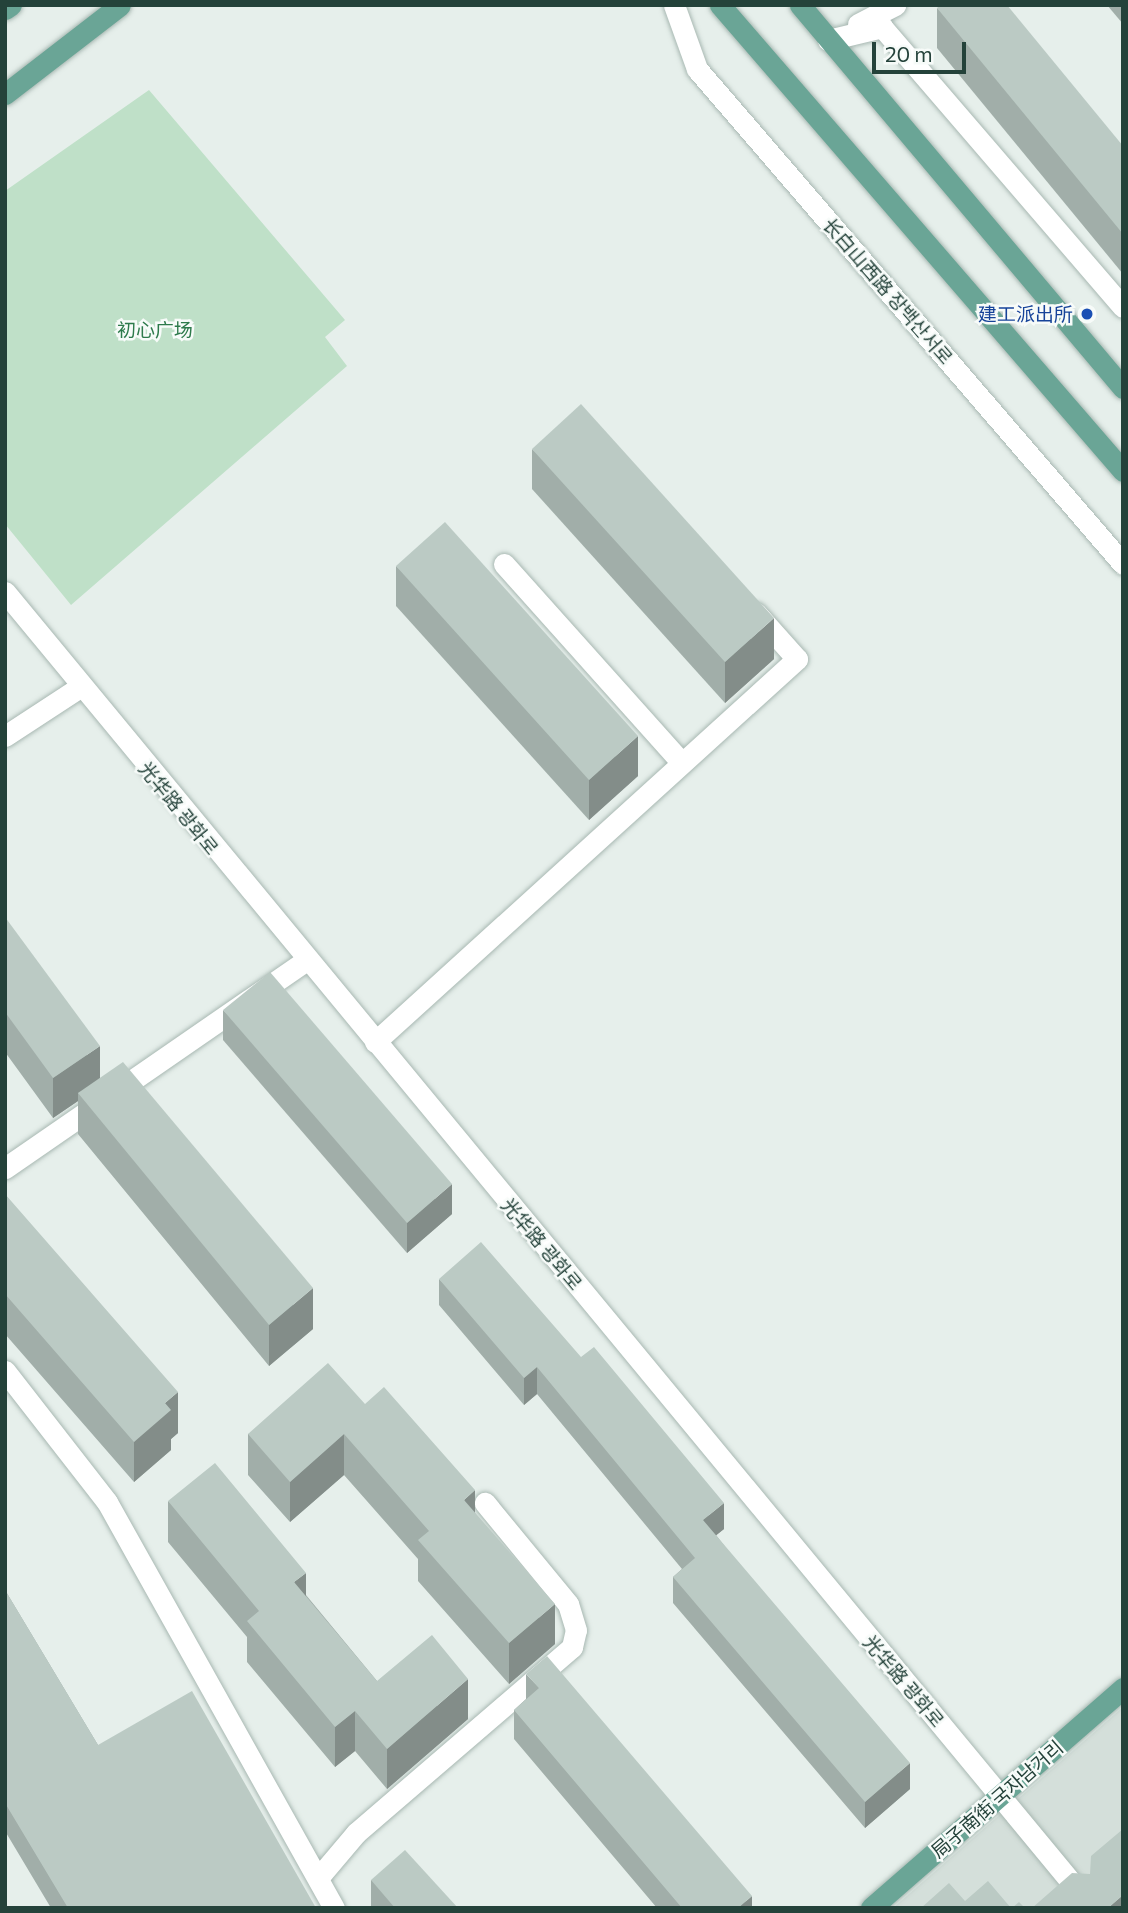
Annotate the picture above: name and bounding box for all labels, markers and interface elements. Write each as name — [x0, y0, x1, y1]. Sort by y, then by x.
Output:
scale bar — [876, 28, 970, 72]
text: 20 m — [885, 41, 933, 66]
street label: 长白山西路 장백산서로 — [818, 213, 958, 369]
place label: 建工派出所 — [978, 303, 1073, 325]
marker: 建工派出所 — [1079, 306, 1095, 322]
park label: 初心广场 — [117, 319, 193, 341]
street label: 光华路 광화로 — [135, 757, 223, 859]
street label: 光华路 광화로 — [497, 1193, 587, 1295]
street label: 光华路 광화로 — [859, 1630, 949, 1732]
street label: 局子南街 국자남거리 — [926, 1736, 1068, 1862]

